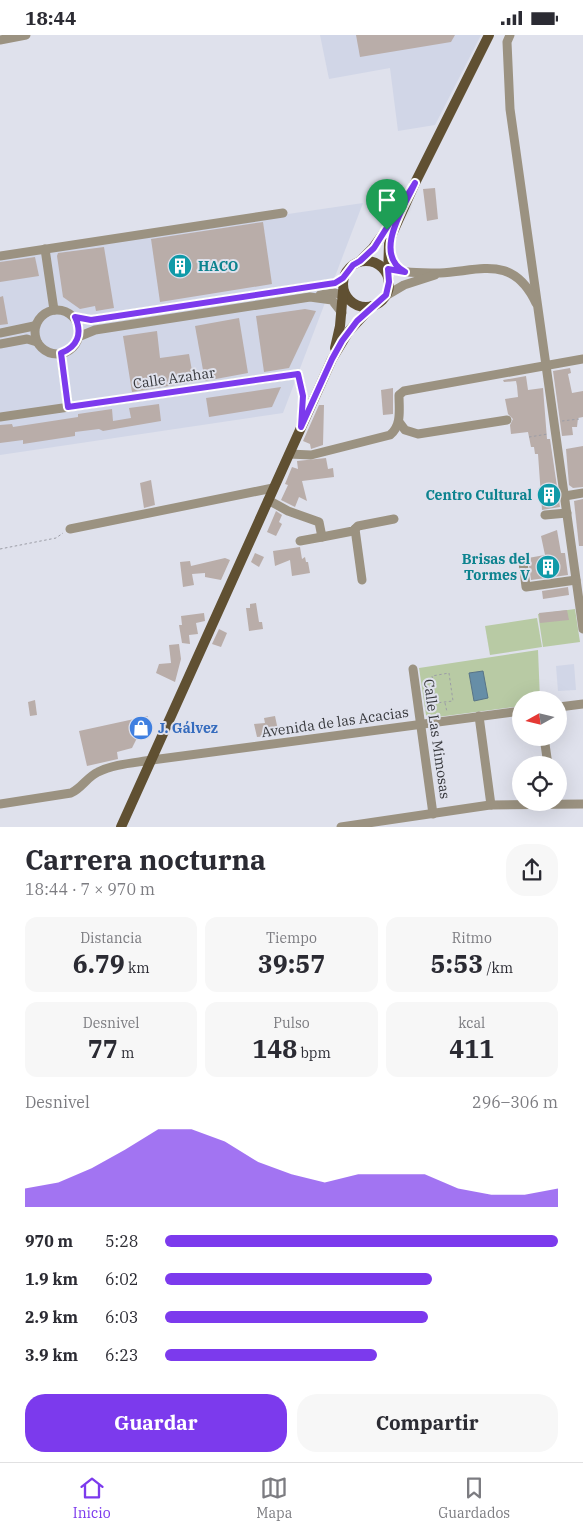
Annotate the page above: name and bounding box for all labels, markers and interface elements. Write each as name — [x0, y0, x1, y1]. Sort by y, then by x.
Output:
text: 18:44 — [25, 6, 76, 30]
pin — [366, 179, 408, 230]
icon: arrive — [373, 186, 401, 214]
building icon: HACO — [167, 253, 193, 279]
place label: HACO — [198, 257, 239, 275]
street label: Calle Azahar — [132, 363, 217, 393]
building icon: Centro Cultural — [536, 482, 562, 508]
place label: Centro Cultural — [425, 486, 532, 504]
place label: Brisas del Tormes V — [462, 550, 530, 584]
building icon: Brisas del Tormes V — [535, 554, 561, 580]
street label: Calle Las Mimosas — [420, 678, 454, 800]
north arrow — [512, 691, 568, 746]
map controls — [512, 691, 567, 811]
street label: Avenida de las Acacias — [260, 703, 410, 741]
shop icon: J. Gálvez — [128, 715, 154, 741]
place label: J. Gálvez — [158, 719, 218, 737]
button: locate — [512, 756, 567, 811]
text: Carrera nocturna — [25, 841, 266, 878]
button: share — [506, 844, 558, 896]
text: 18:44 · 7 × 970 m — [25, 879, 155, 899]
text: Distancia — [80, 929, 142, 947]
text: Tiempo — [266, 929, 317, 947]
text: Ritmo — [452, 929, 492, 947]
text: 6.79 — [73, 947, 125, 980]
text: 39:57 — [258, 947, 325, 980]
text: 5:53 — [431, 947, 483, 980]
text: km — [125, 959, 150, 977]
text: /km — [483, 959, 513, 977]
text: Desnivel — [83, 1014, 139, 1032]
text: Pulso — [273, 1014, 310, 1032]
text: kcal — [458, 1014, 485, 1032]
text: 77 — [88, 1032, 118, 1065]
text: 148 — [252, 1032, 297, 1065]
text: 411 — [449, 1032, 494, 1065]
text: m — [118, 1044, 134, 1062]
text: bpm — [297, 1044, 331, 1062]
text: Desnivel — [25, 1092, 90, 1112]
text: 296–306 m — [472, 1092, 558, 1112]
text: 970 m — [25, 1231, 73, 1251]
text: 5:28 — [105, 1231, 138, 1251]
text: 1.9 km — [25, 1269, 78, 1289]
text: 6:02 — [105, 1269, 138, 1289]
text: 2.9 km — [25, 1307, 78, 1327]
text: 6:03 — [105, 1307, 138, 1327]
text: 3.9 km — [25, 1345, 78, 1365]
text: 6:23 — [105, 1345, 138, 1365]
button: Guardar — [25, 1394, 287, 1452]
button: Compartir — [297, 1394, 558, 1452]
tab: Inicio — [73, 1474, 111, 1522]
tab: Mapa — [256, 1474, 292, 1522]
tab: Guardados — [438, 1474, 510, 1522]

